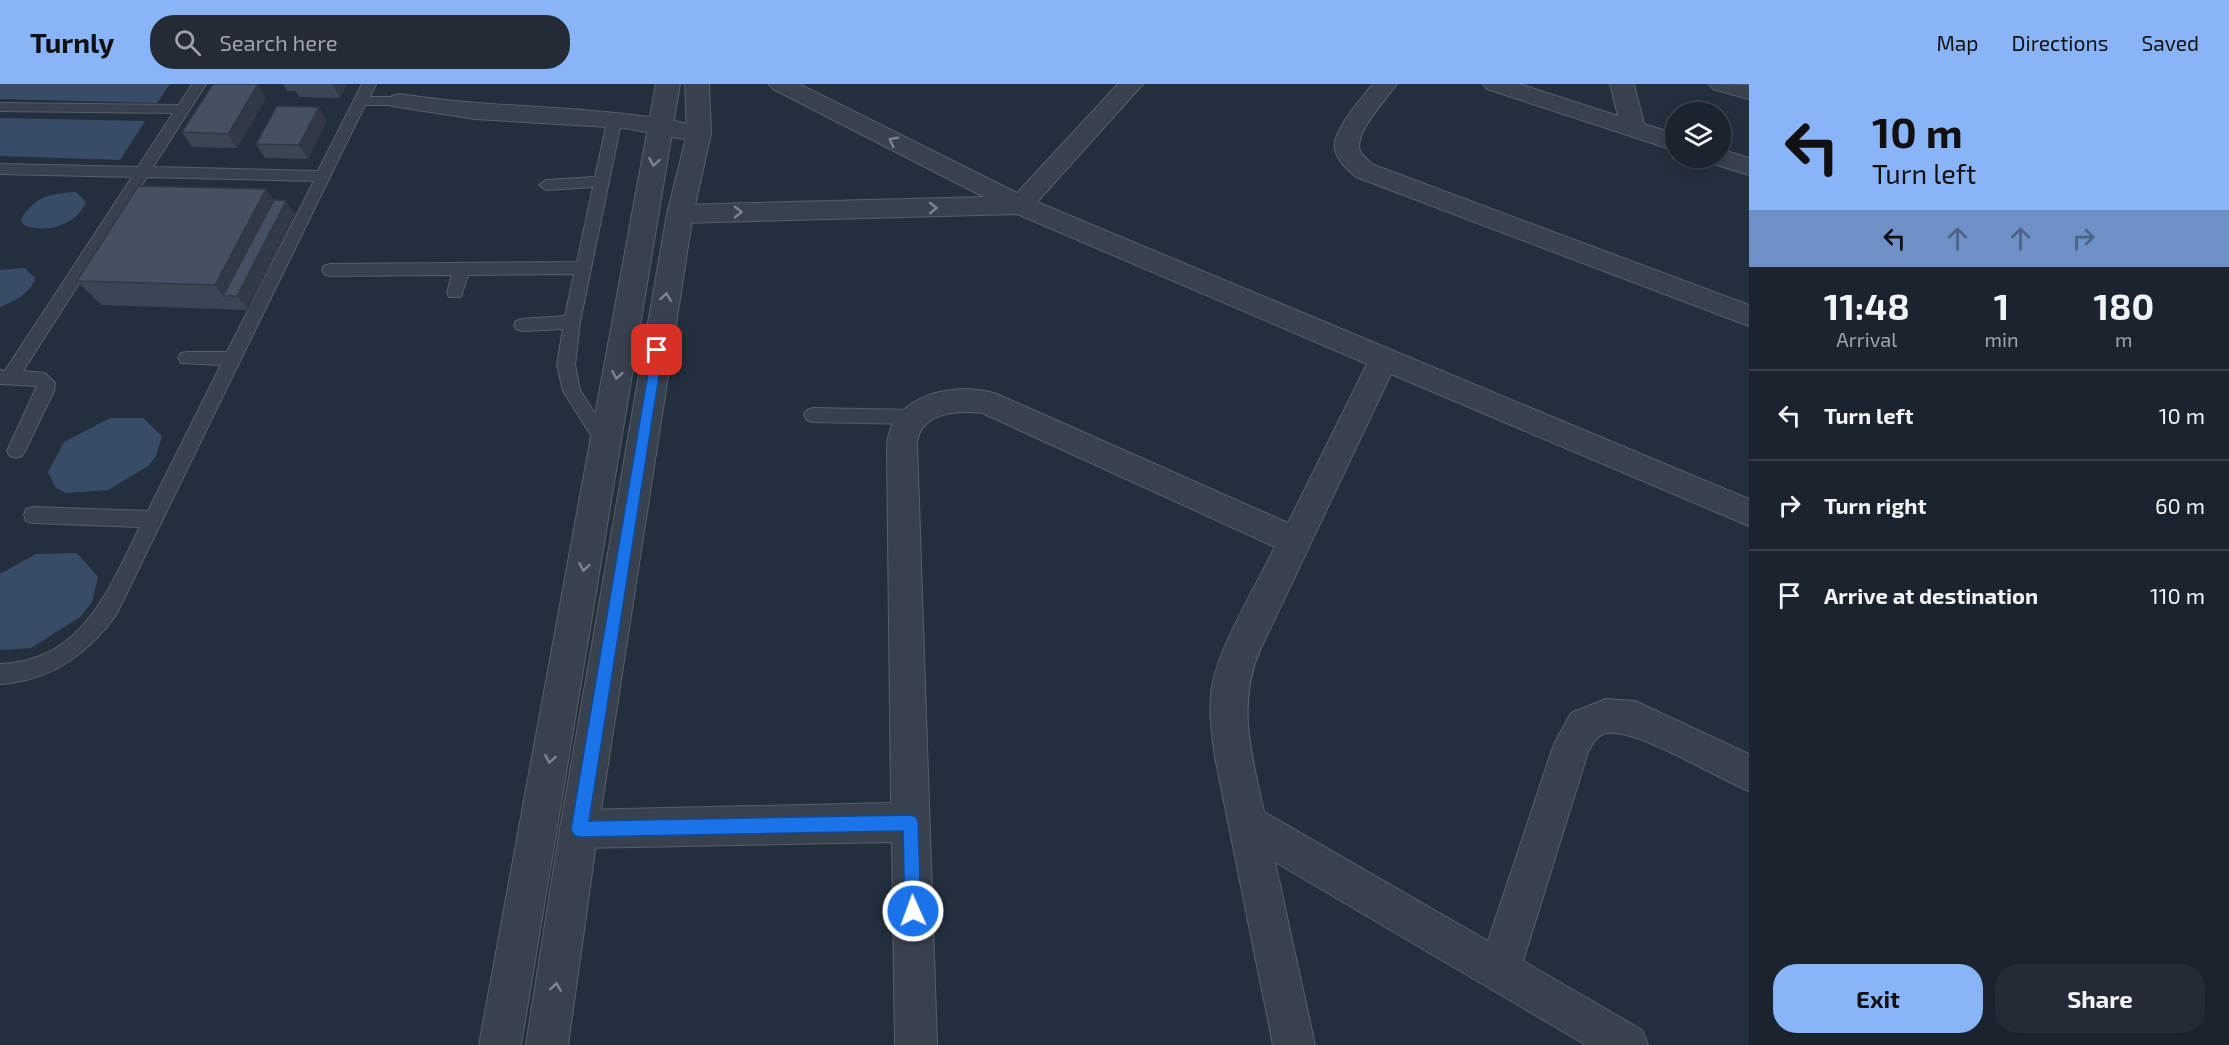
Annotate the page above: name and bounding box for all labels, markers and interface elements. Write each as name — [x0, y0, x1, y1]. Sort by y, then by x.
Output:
search box — [150, 15, 570, 69]
text: Turnly — [30, 25, 114, 59]
icon: search — [171, 26, 204, 59]
text: Search here — [219, 29, 338, 55]
text: Map — [1936, 30, 1979, 55]
text: Directions — [2012, 30, 2108, 55]
text: Saved — [2141, 30, 2199, 55]
map controls — [1665, 102, 1731, 168]
button: layers — [1665, 102, 1731, 168]
text: 10 m — [1872, 106, 1963, 156]
icon: left — [1773, 108, 1851, 186]
one-way arrow — [889, 137, 900, 148]
text: Turn left — [1872, 157, 1976, 189]
one-way arrow — [649, 158, 661, 167]
one-way arrow — [929, 201, 938, 214]
one-way arrow — [734, 206, 743, 218]
icon: left — [1878, 222, 1911, 255]
icon: ahead — [1941, 222, 1974, 255]
icon: ahead — [2004, 222, 2037, 255]
icon: right — [2067, 222, 2100, 255]
text: 11:48 — [1824, 284, 1910, 327]
text: 1 — [1994, 284, 2009, 327]
text: 180 — [2093, 284, 2154, 327]
one-way arrow — [660, 292, 672, 302]
pin — [631, 324, 682, 375]
text: Arrival — [1836, 327, 1897, 351]
text: min — [1984, 327, 2019, 351]
text: m — [2115, 327, 2133, 351]
icon: arrive — [640, 333, 673, 366]
one-way arrow — [611, 370, 624, 380]
icon: left — [1773, 399, 1806, 432]
text: Turn left — [1824, 402, 1913, 428]
text: 10 m — [2159, 402, 2205, 428]
icon: right — [1773, 489, 1806, 522]
text: Turn right — [1824, 492, 1926, 518]
text: 60 m — [2155, 492, 2205, 518]
one-way arrow — [578, 562, 591, 572]
icon: arrive — [1773, 579, 1806, 612]
text: Arrive at destination — [1824, 582, 2038, 608]
text: 110 m — [2150, 582, 2205, 608]
one-way arrow — [545, 755, 557, 764]
position arrow — [881, 879, 945, 943]
button: Exit — [1773, 964, 1983, 1033]
button: Share — [1995, 964, 2205, 1033]
one-way arrow — [549, 983, 561, 992]

